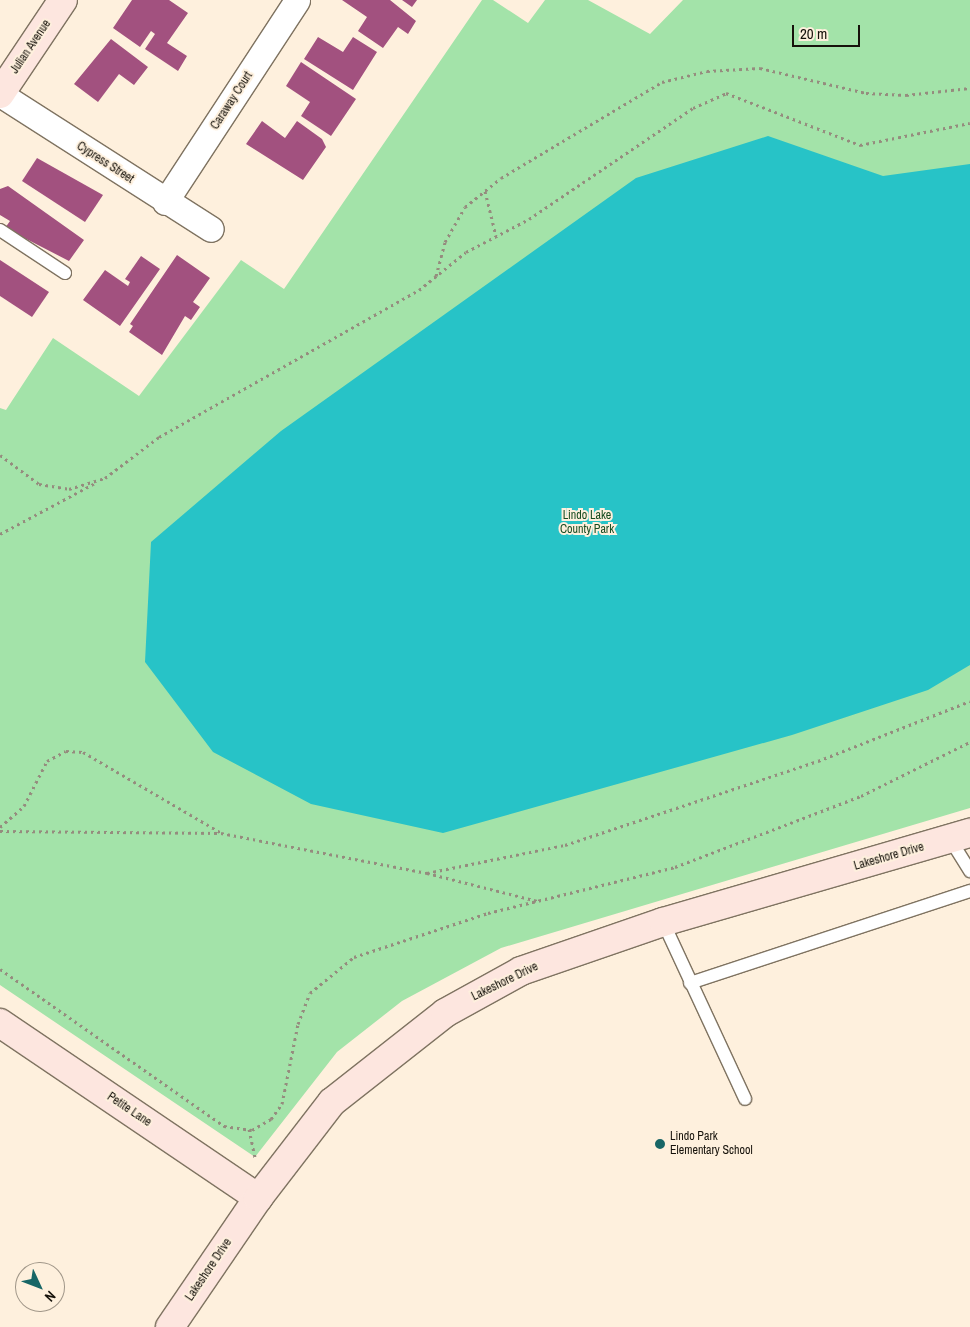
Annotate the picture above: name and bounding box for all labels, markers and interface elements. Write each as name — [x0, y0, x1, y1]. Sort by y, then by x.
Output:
scale bar — [795, 15, 862, 47]
street label: Julian Avenue — [8, 17, 54, 77]
text: 20 m — [800, 23, 827, 44]
street label: Caraway Court — [208, 70, 256, 132]
street label: Cypress Street — [74, 139, 136, 187]
park label: Lindo Lake County Park — [560, 509, 614, 537]
street label: Lakeshore Drive — [852, 840, 926, 874]
street label: Lakeshore Drive — [469, 960, 541, 1004]
street label: Petite Lane — [104, 1090, 154, 1130]
place label: Lindo Park Elementary School — [670, 1130, 753, 1158]
marker: Lindo Park Elementary School — [654, 1138, 666, 1150]
street label: Lakeshore Drive — [183, 1236, 235, 1304]
north arrow — [15, 1262, 65, 1312]
text: N — [41, 1287, 60, 1306]

